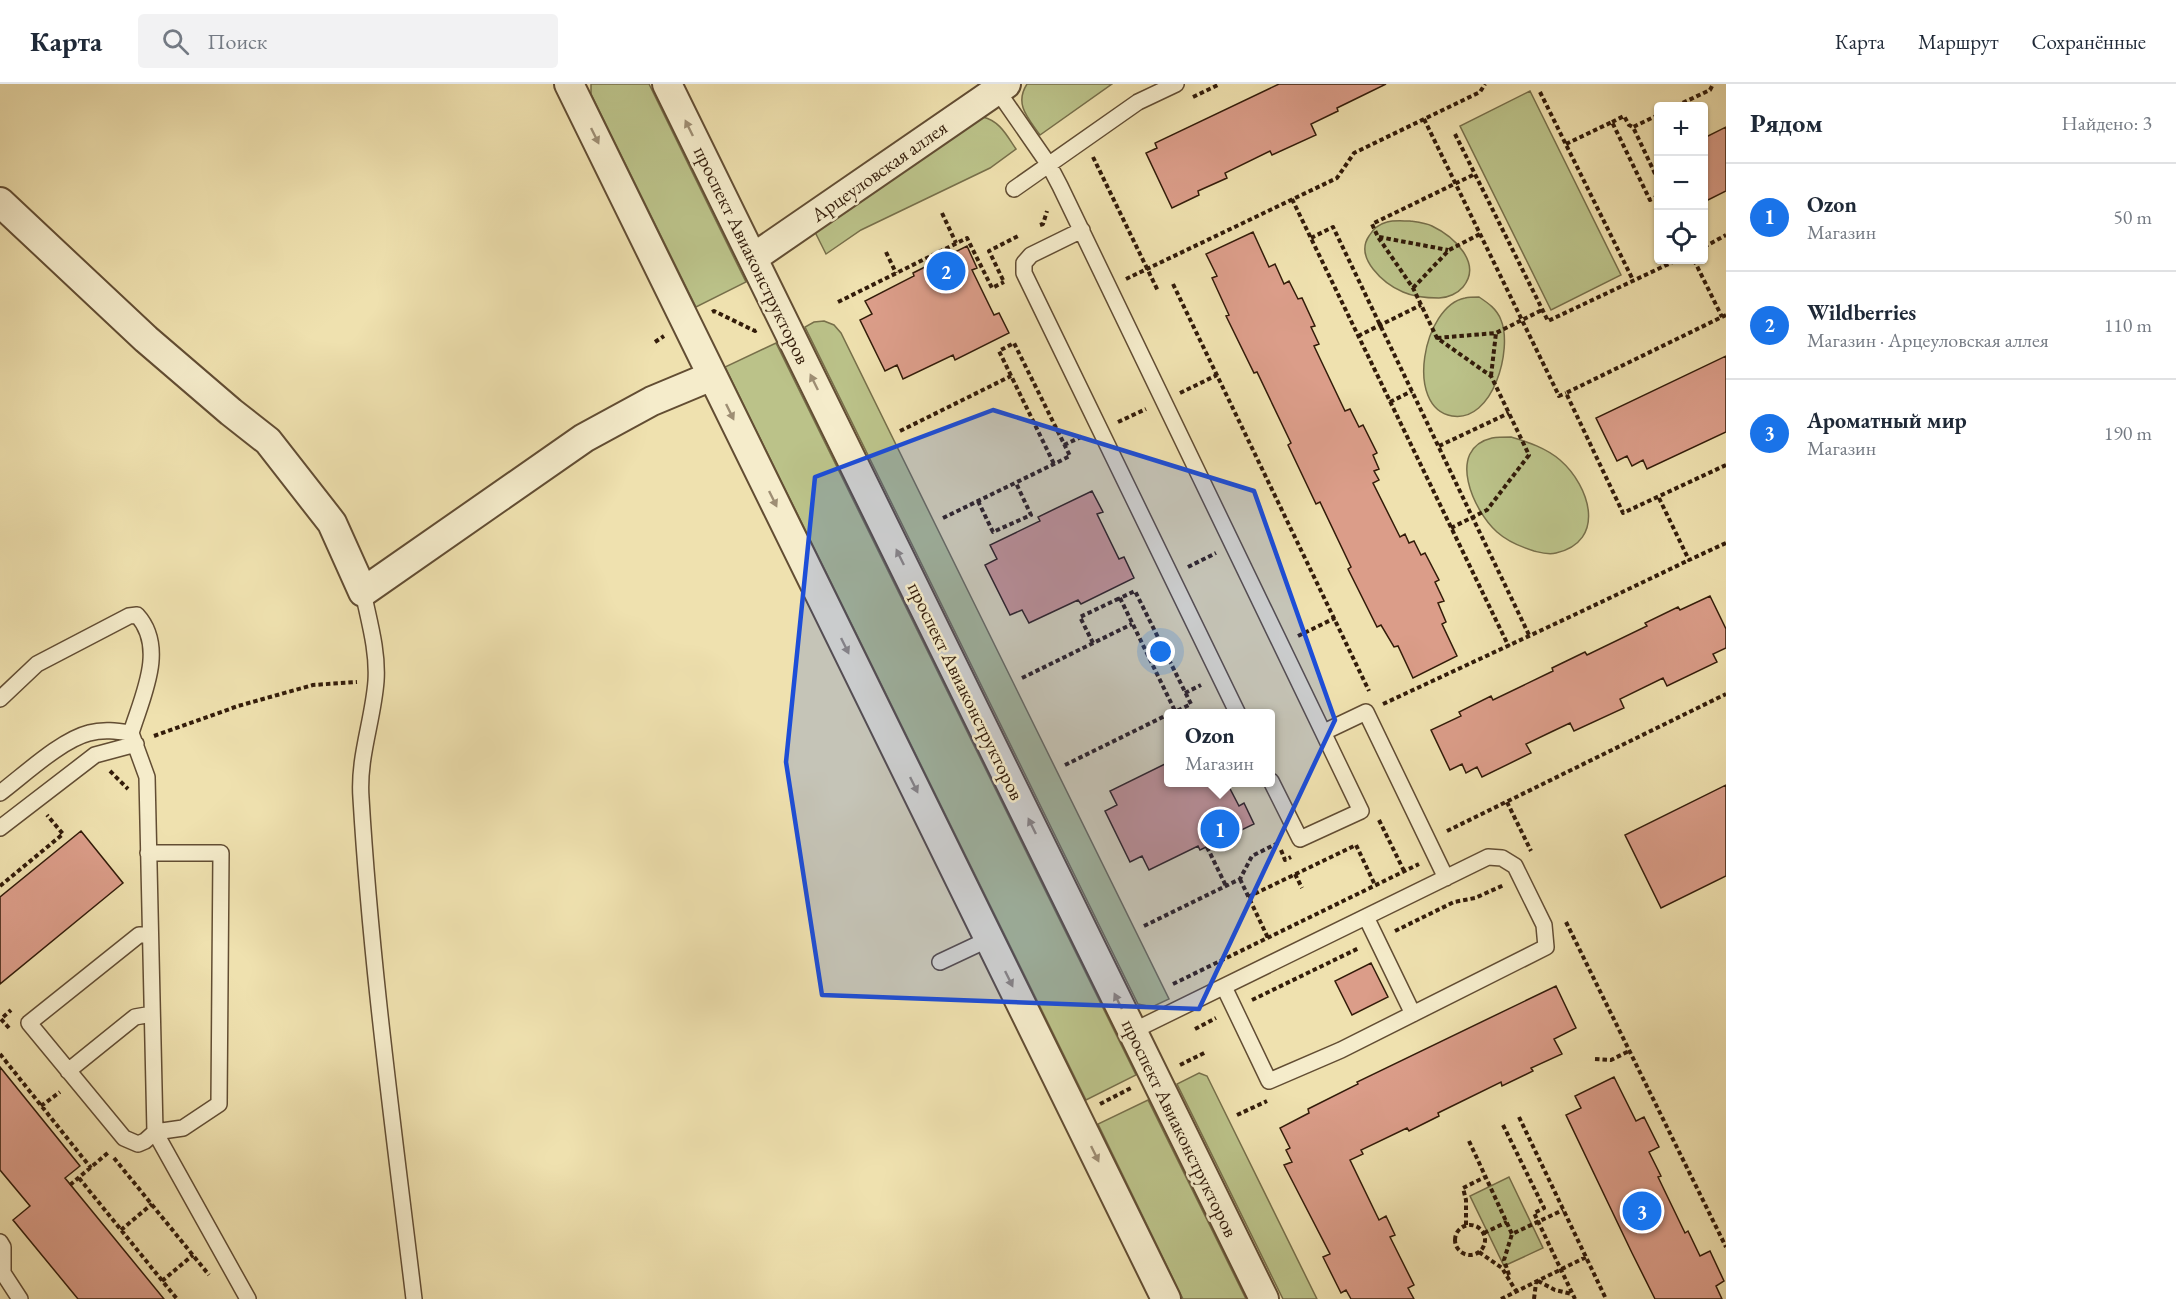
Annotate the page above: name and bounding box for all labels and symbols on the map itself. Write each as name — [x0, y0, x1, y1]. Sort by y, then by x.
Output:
street label: Арцеуловская аллея — [805, 114, 952, 228]
one-way arrow — [684, 119, 694, 136]
one-way arrow — [591, 128, 600, 145]
street label: проспект Авиаконструкторов — [688, 142, 816, 368]
pin: 2 — [926, 248, 966, 294]
one-way arrow — [809, 374, 819, 391]
one-way arrow — [726, 404, 735, 421]
one-way arrow — [769, 491, 778, 508]
one-way arrow — [895, 549, 905, 566]
street label: проспект Авиаконструкторов — [902, 578, 1030, 804]
your location — [1146, 637, 1175, 666]
one-way arrow — [841, 638, 850, 655]
one-way arrow — [908, 776, 918, 794]
pin: 1 — [1200, 806, 1240, 852]
one-way arrow — [1028, 818, 1037, 835]
one-way arrow — [1004, 970, 1013, 987]
one-way arrow — [1114, 993, 1123, 1010]
street label: проспект Авиаконструкторов — [1116, 1015, 1244, 1241]
one-way arrow — [1090, 1145, 1099, 1162]
pin: 3 — [1622, 1188, 1662, 1234]

